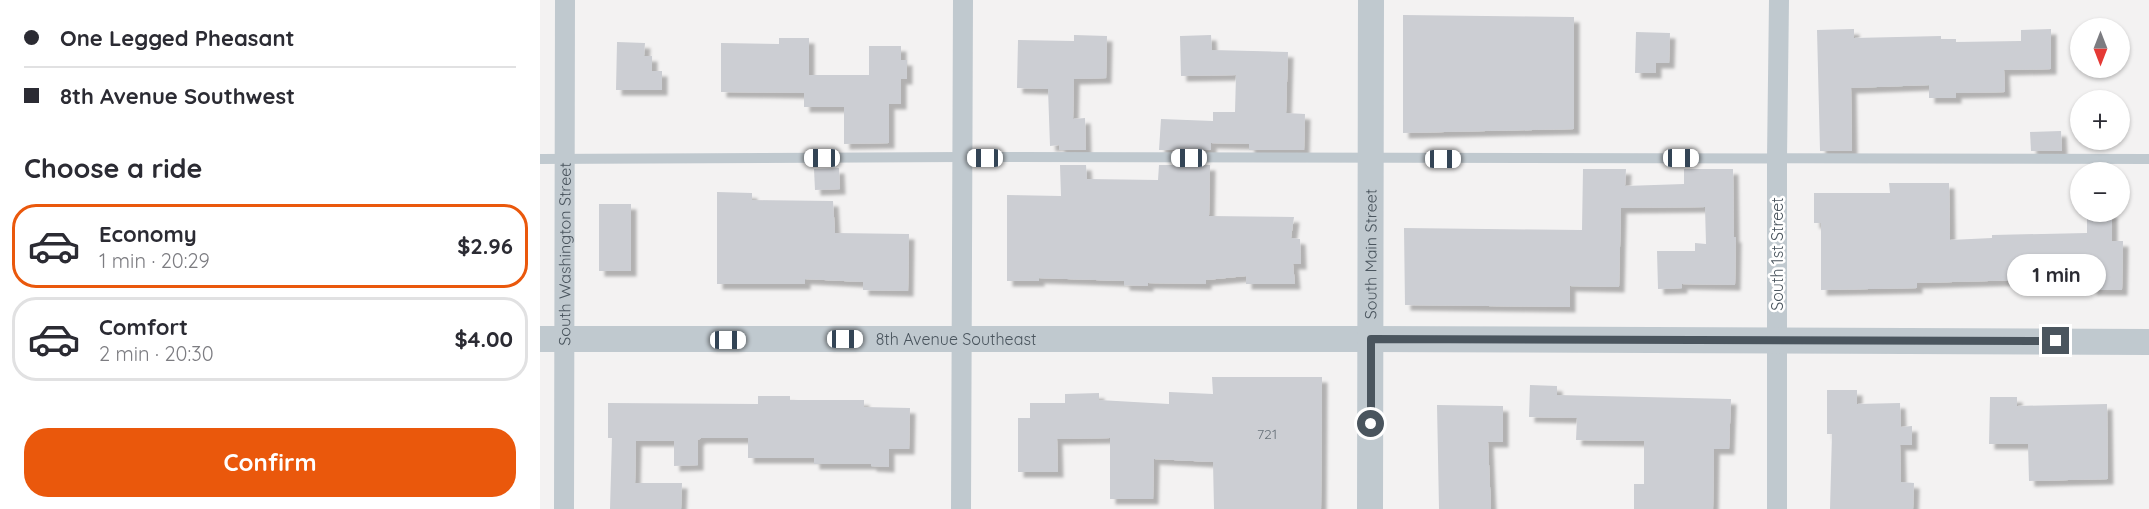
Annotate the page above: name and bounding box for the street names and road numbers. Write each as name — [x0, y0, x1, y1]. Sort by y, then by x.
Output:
street label: South Washington Street — [554, 162, 575, 346]
street label: South Main Street — [1360, 189, 1381, 319]
street label: South 1st Street — [1767, 197, 1787, 311]
street label: 8th Avenue Southeast — [876, 329, 1036, 349]

